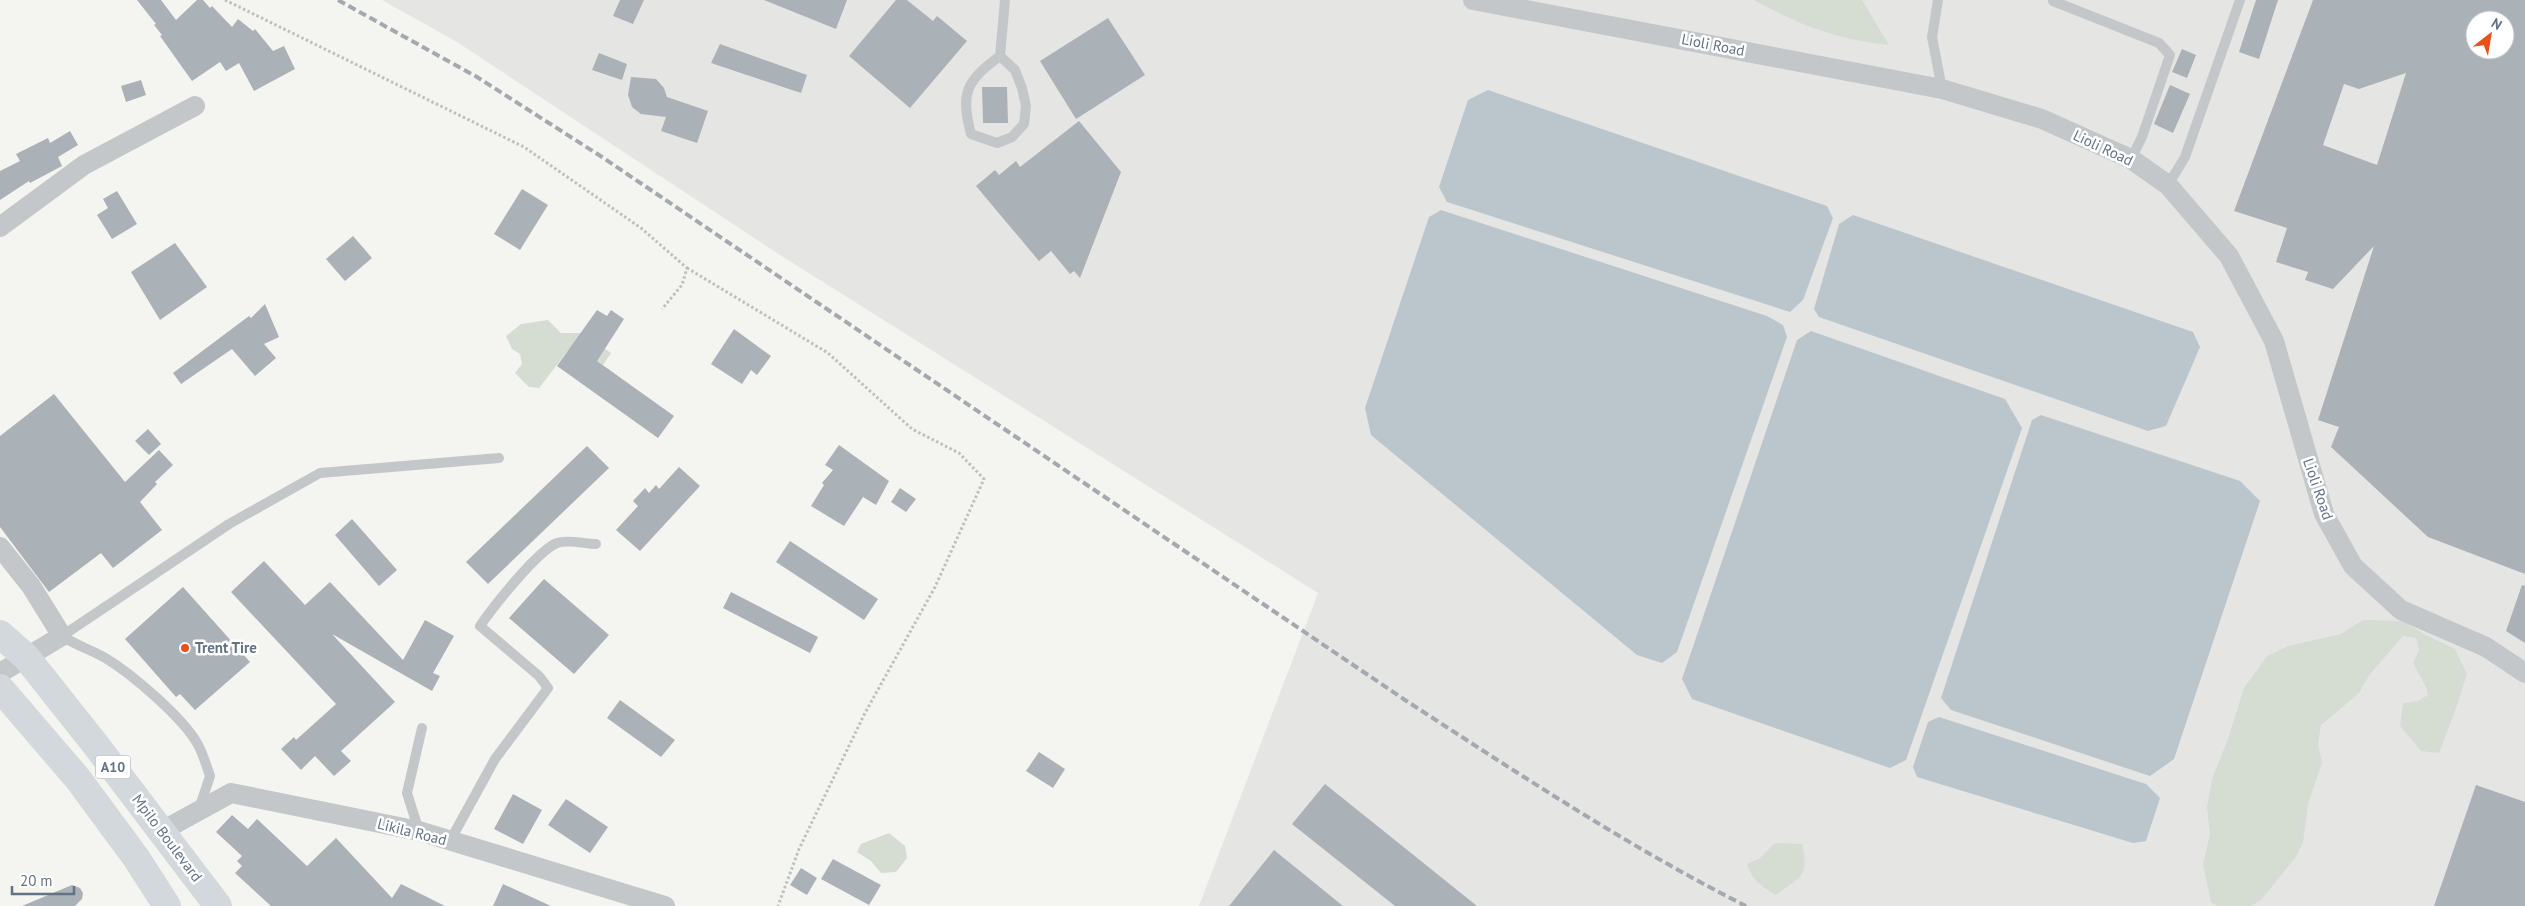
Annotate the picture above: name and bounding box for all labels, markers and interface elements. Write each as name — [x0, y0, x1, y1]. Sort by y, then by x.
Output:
north arrow — [2465, 10, 2515, 60]
text: N — [2488, 14, 2505, 34]
street label: Lioli Road — [1680, 29, 1746, 60]
street label: Lioli Road — [2070, 125, 2136, 170]
street label: Lioli Road — [2299, 455, 2338, 522]
place label: Trent Tire — [195, 638, 257, 657]
marker: Trent Tire — [179, 642, 191, 654]
road number: A10 — [96, 756, 130, 779]
street label: Mpilo Boulevard — [128, 790, 207, 885]
street label: Likila Road — [376, 814, 449, 849]
scale bar — [12, 864, 75, 896]
text: 20 m — [20, 871, 53, 890]

